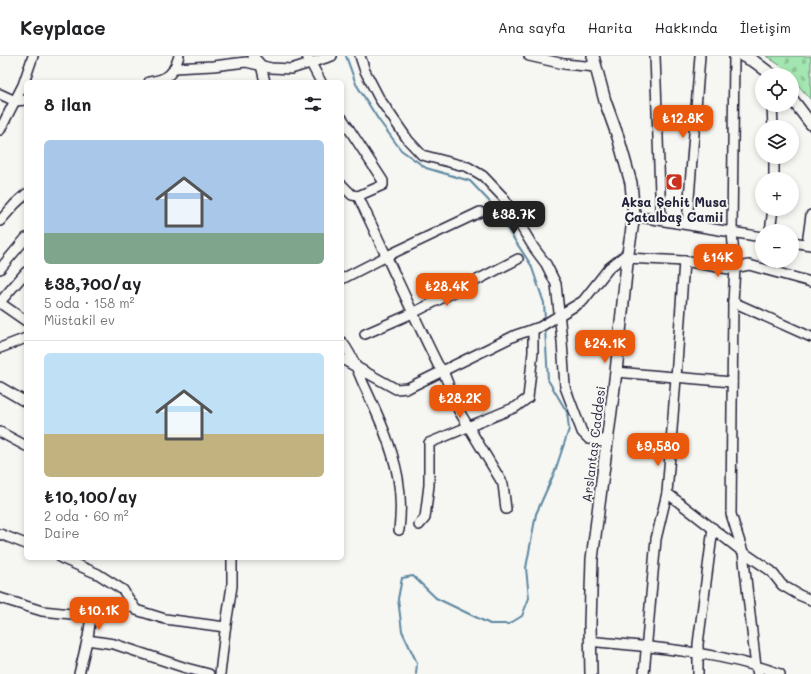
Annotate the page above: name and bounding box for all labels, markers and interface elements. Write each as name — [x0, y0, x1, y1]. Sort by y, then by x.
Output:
text: Keyplace — [20, 15, 106, 40]
text: Ana sayfa — [498, 18, 566, 37]
text: Harita — [588, 18, 633, 37]
text: Hakkında — [655, 18, 718, 37]
text: İletişim — [740, 18, 791, 37]
map controls — [755, 68, 799, 268]
button: locate — [755, 68, 799, 112]
text: 8 ilan — [44, 93, 91, 115]
icon: filters — [302, 93, 324, 115]
pin: ₺12.8K — [650, 105, 716, 139]
text: ₺12.8K — [662, 109, 704, 126]
button: layers — [755, 120, 799, 164]
icon: home — [148, 166, 220, 238]
mosque icon: Aksa Şehit Musa Çatalbaş Camii — [664, 172, 684, 192]
button: + — [755, 172, 799, 216]
place label: Aksa Şehit Musa Çatalbaş Camii — [621, 193, 727, 227]
pin: ₺38.7K — [481, 201, 547, 235]
text: ₺38.7K — [492, 205, 536, 222]
button: − — [755, 224, 799, 268]
pin: ₺14K — [694, 244, 742, 278]
text: ₺14K — [703, 248, 733, 265]
text: ₺38,700/ay — [44, 272, 142, 294]
pin: ₺28.4K — [414, 273, 480, 307]
text: ₺28.4K — [425, 277, 469, 294]
text: 5 oda · 158 m² — [44, 294, 134, 311]
text: Müstakil ev — [44, 311, 115, 328]
pin: ₺24.1K — [572, 330, 638, 364]
text: ₺24.1K — [584, 334, 626, 351]
icon: home — [148, 379, 220, 451]
pin: ₺28.2K — [427, 385, 493, 419]
street label: Arslantaş Caddesi — [577, 385, 609, 503]
text: ₺28.2K — [438, 389, 482, 406]
pin: ₺9,580 — [625, 433, 691, 467]
text: ₺9,580 — [636, 437, 680, 454]
text: ₺10,100/ay — [44, 485, 137, 507]
text: 2 oda · 60 m² — [44, 507, 129, 524]
text: Daire — [44, 524, 80, 541]
pin: ₺10.1K — [66, 597, 132, 631]
text: ₺10.1K — [79, 601, 119, 618]

